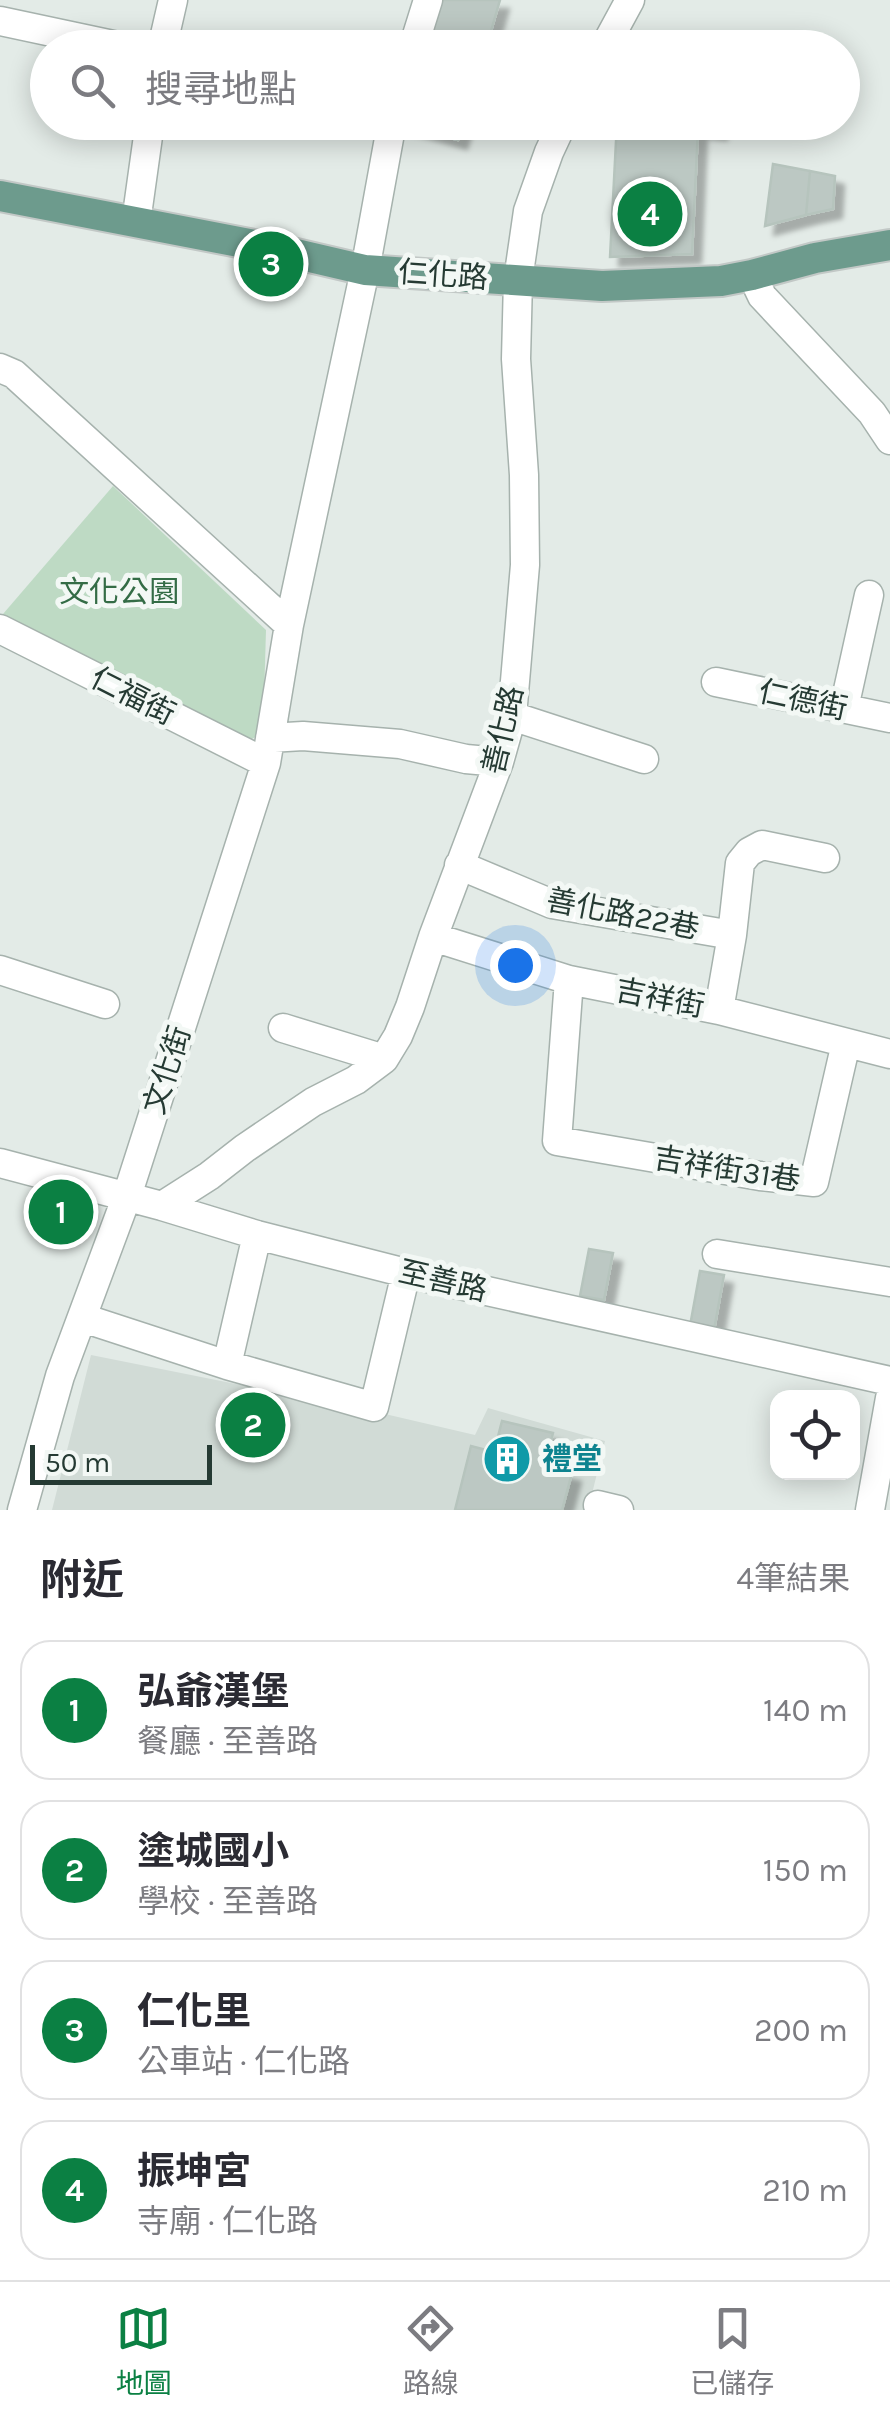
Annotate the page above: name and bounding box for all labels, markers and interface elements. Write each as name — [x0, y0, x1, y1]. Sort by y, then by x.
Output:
search box — [30, 30, 860, 140]
icon: search — [65, 58, 120, 113]
text: 搜尋地點 — [145, 67, 297, 112]
pin: 4 — [618, 176, 682, 252]
pin: 3 — [238, 226, 304, 302]
street label: 仁化路 — [397, 254, 489, 296]
park label: 文化公園 — [59, 574, 179, 610]
street label: 仁福街 — [85, 660, 181, 732]
street label: 仁德街 — [755, 673, 851, 727]
street label: 善化路 — [475, 682, 531, 778]
street label: 善化路22巷 — [544, 882, 702, 946]
your location — [490, 940, 541, 991]
street label: 吉祥街 — [612, 972, 708, 1024]
street label: 文化街 — [136, 1022, 198, 1118]
street label: 吉祥街31巷 — [651, 1140, 803, 1198]
pin: 1 — [28, 1174, 94, 1250]
street label: 至善路 — [395, 1253, 491, 1309]
pin: 2 — [220, 1388, 286, 1462]
map controls — [770, 1390, 860, 1480]
button: locate — [770, 1390, 860, 1480]
building icon: 禮堂 — [481, 1433, 533, 1485]
scale bar — [30, 1440, 212, 1484]
place label: 禮堂 — [542, 1441, 602, 1477]
text: 50 m — [45, 1446, 110, 1479]
text: 附近 — [40, 1555, 124, 1605]
text: 4筆結果 — [736, 1560, 850, 1597]
text: 弘爺漢堡 — [137, 1669, 289, 1714]
text: 1 — [69, 1692, 80, 1729]
text: 140 m — [763, 1692, 848, 1729]
text: 餐廳 · 至善路 — [137, 1723, 318, 1760]
text: 塗城國小 — [137, 1829, 289, 1874]
text: 2 — [65, 1852, 84, 1889]
text: 150 m — [763, 1852, 848, 1889]
text: 學校 · 至善路 — [137, 1883, 318, 1920]
text: 仁化里 — [137, 1989, 251, 2034]
text: 3 — [65, 2012, 84, 2049]
text: 200 m — [754, 2012, 848, 2049]
text: 公車站 · 仁化路 — [137, 2043, 350, 2080]
text: 振坤宮 — [137, 2149, 251, 2194]
text: 4 — [65, 2172, 84, 2209]
text: 210 m — [762, 2172, 848, 2209]
text: 寺廟 · 仁化路 — [137, 2203, 318, 2240]
tab: 地圖 — [116, 2301, 172, 2401]
tab: 路線 — [403, 2301, 459, 2401]
tab: 已儲存 — [690, 2301, 774, 2401]

